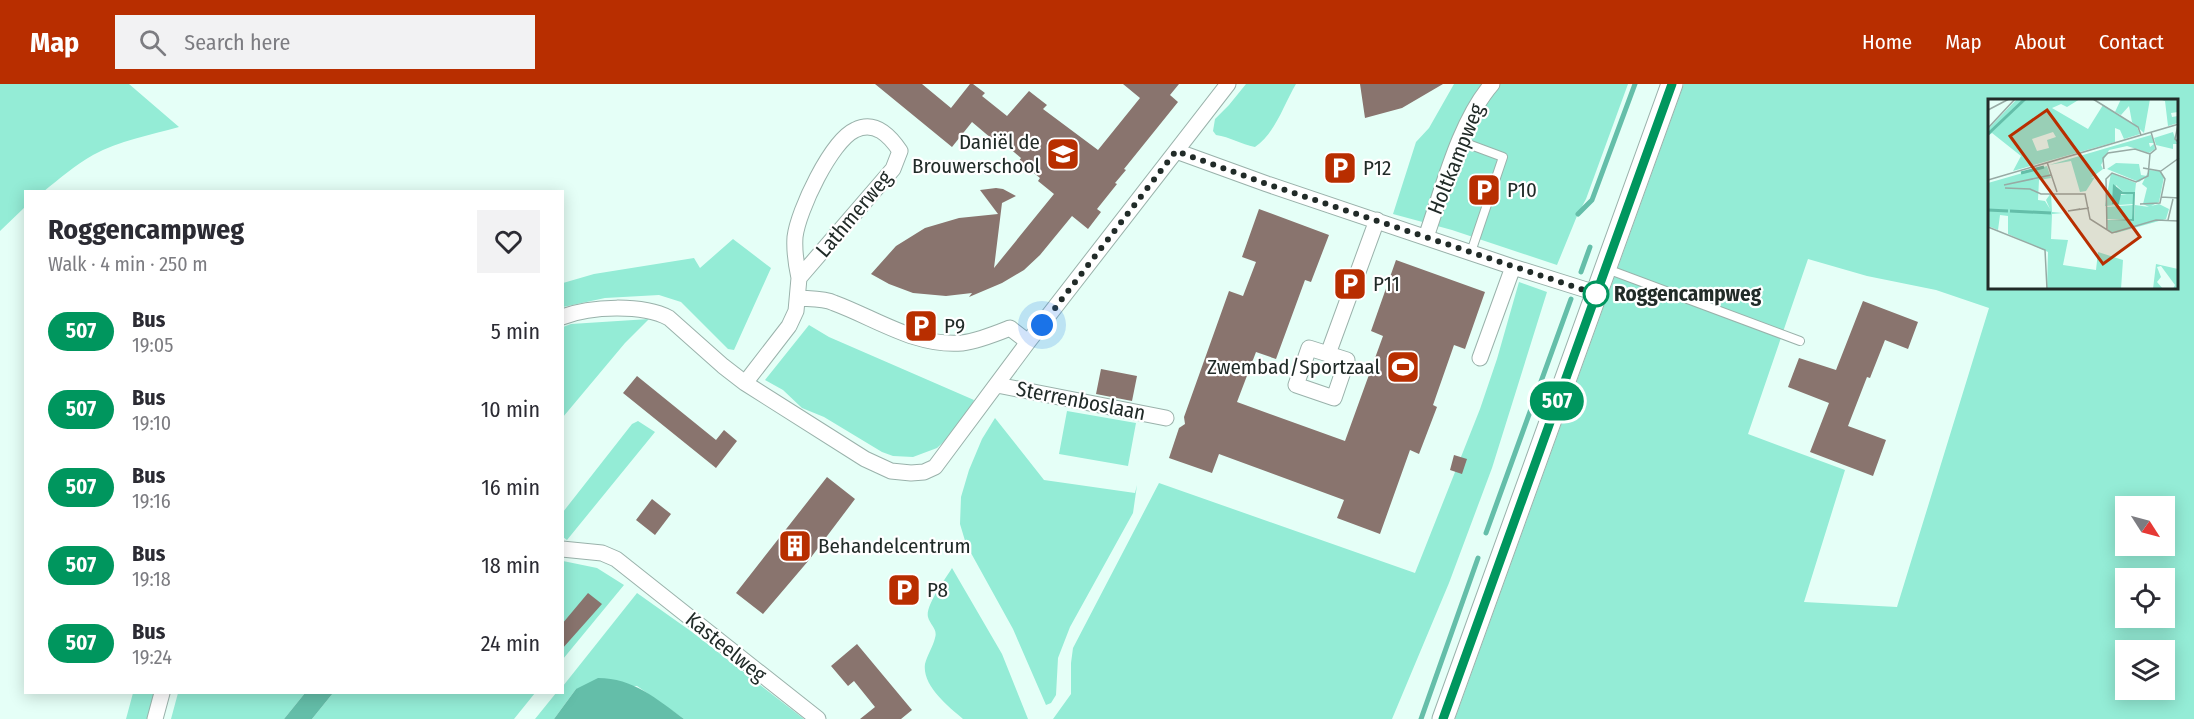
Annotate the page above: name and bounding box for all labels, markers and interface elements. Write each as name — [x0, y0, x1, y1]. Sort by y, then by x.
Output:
search box — [115, 15, 535, 69]
text: Map — [30, 26, 79, 59]
icon: search — [136, 26, 169, 59]
text: Search here — [184, 29, 290, 56]
text: Home — [1862, 29, 1912, 55]
text: Map — [1945, 29, 1982, 55]
text: About — [2015, 29, 2066, 55]
text: Contact — [2099, 29, 2164, 55]
inset map — [1988, 99, 2179, 290]
street label: Holtkampweg — [1422, 100, 1490, 218]
place label: Daniël de Brouwerschool — [912, 129, 1040, 179]
school or university icon: Daniël de Brouwerschool — [1045, 136, 1081, 172]
parking icon: P12 — [1322, 150, 1358, 186]
place label: P12 — [1363, 155, 1391, 181]
street label: Lathmerweg — [810, 165, 898, 263]
parking icon: P10 — [1466, 172, 1502, 208]
place label: P10 — [1507, 177, 1537, 203]
button: heart — [477, 210, 540, 273]
text: Roggencampweg — [48, 213, 244, 246]
text: Walk · 4 min · 250 m — [48, 252, 208, 276]
parking icon: P11 — [1332, 266, 1368, 302]
place label: P11 — [1373, 271, 1400, 297]
marker: Roggencampweg — [1583, 281, 1609, 307]
place label: Roggencampweg — [1614, 281, 1762, 307]
text: Bus — [132, 306, 165, 333]
parking icon: P9 — [903, 308, 939, 344]
your location — [1027, 310, 1057, 340]
place label: P9 — [944, 313, 965, 339]
text: 507 — [66, 318, 96, 344]
text: 5 min — [491, 318, 540, 345]
text: 19:05 — [132, 333, 173, 357]
sports icon: Zwembad/Sportzaal — [1385, 349, 1421, 385]
place label: Zwembad/Sportzaal — [1207, 354, 1380, 380]
street label: Sterrenboslaan — [1014, 376, 1148, 426]
line badge: 507 — [1522, 382, 1592, 420]
text: Bus — [132, 384, 165, 411]
text: 507 — [1542, 388, 1572, 414]
text: 507 — [66, 396, 96, 422]
text: 10 min — [481, 396, 540, 423]
text: 19:10 — [132, 411, 171, 435]
text: Bus — [132, 462, 165, 489]
text: 507 — [66, 474, 96, 500]
text: 16 min — [481, 474, 540, 501]
text: 19:16 — [132, 489, 171, 513]
north arrow — [2115, 496, 2175, 556]
map controls — [2115, 496, 2175, 700]
building icon: Behandelcentrum — [777, 528, 813, 564]
place label: Behandelcentrum — [818, 533, 971, 559]
text: Bus — [132, 540, 165, 567]
text: 507 — [66, 552, 96, 578]
text: 18 min — [481, 552, 540, 579]
text: 19:18 — [132, 567, 171, 591]
button: locate — [2115, 568, 2175, 628]
parking icon: P8 — [886, 572, 922, 608]
place label: P8 — [927, 577, 948, 603]
street label: Kasteelweg — [680, 606, 772, 688]
text: Bus — [132, 618, 165, 645]
text: 507 — [66, 630, 96, 656]
text: 24 min — [481, 630, 540, 657]
button: layers — [2115, 640, 2175, 700]
text: 19:24 — [132, 645, 172, 669]

